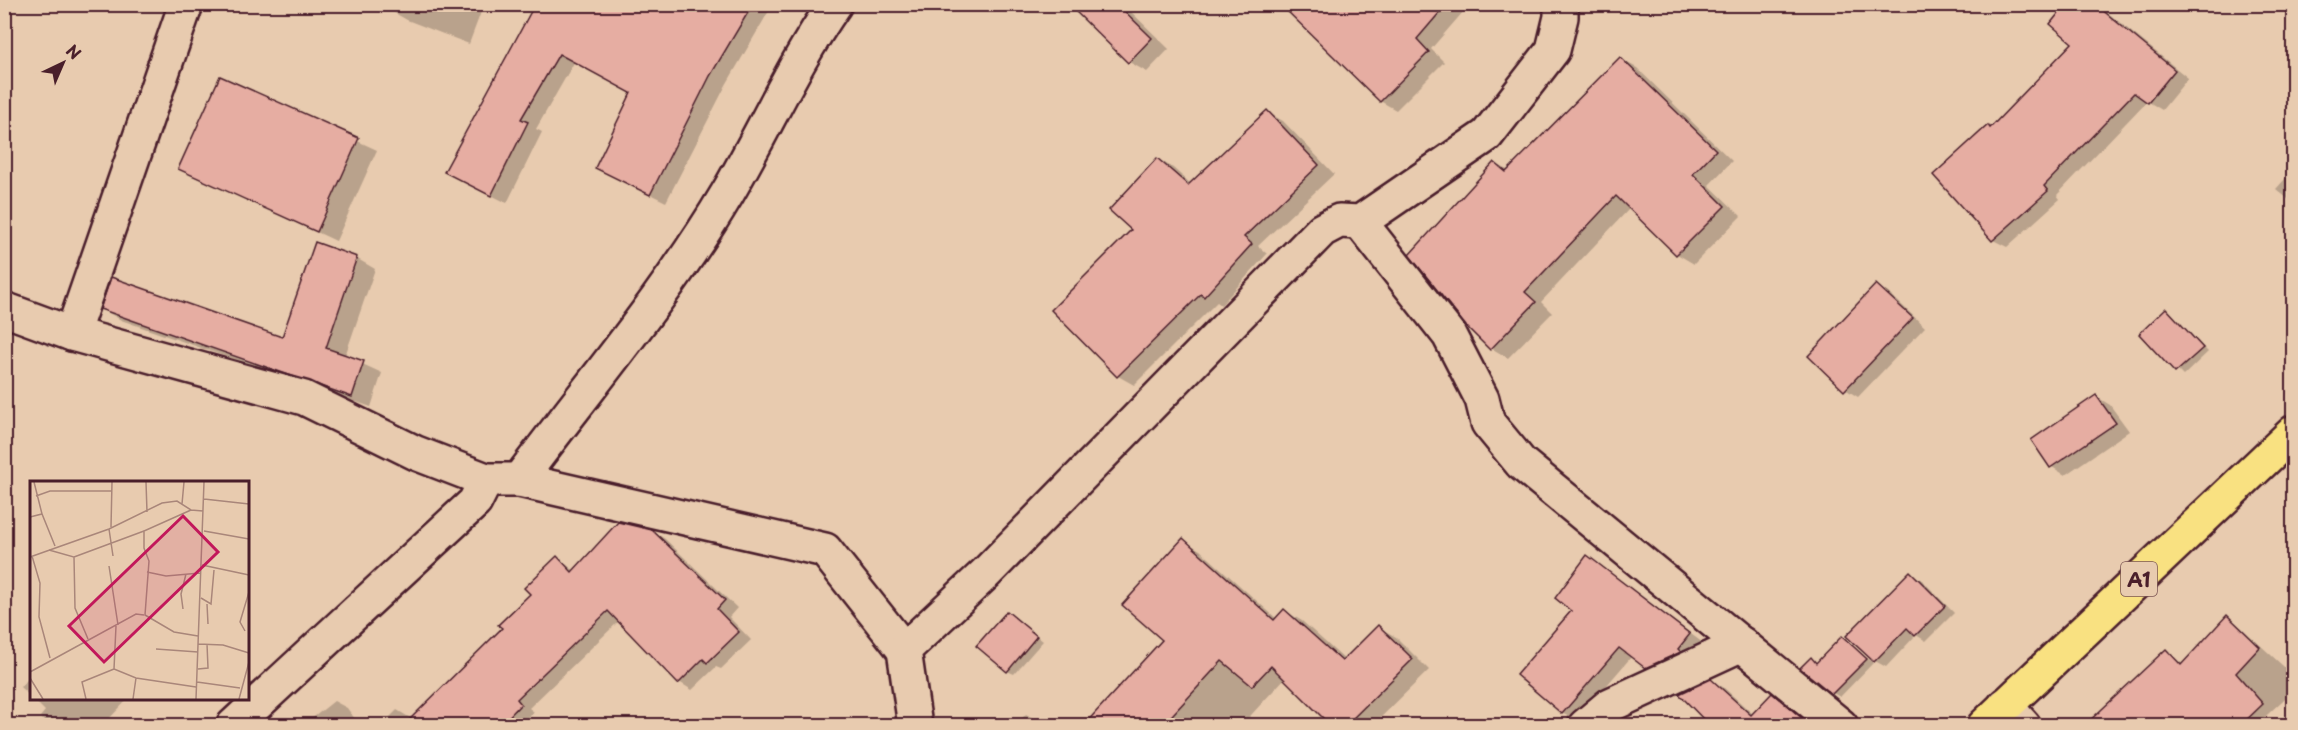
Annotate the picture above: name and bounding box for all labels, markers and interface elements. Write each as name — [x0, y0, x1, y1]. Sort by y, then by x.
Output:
north arrow — [33, 33, 93, 93]
text: N — [61, 38, 87, 65]
inset map — [30, 481, 249, 700]
road number: A1 — [2121, 562, 2157, 596]

